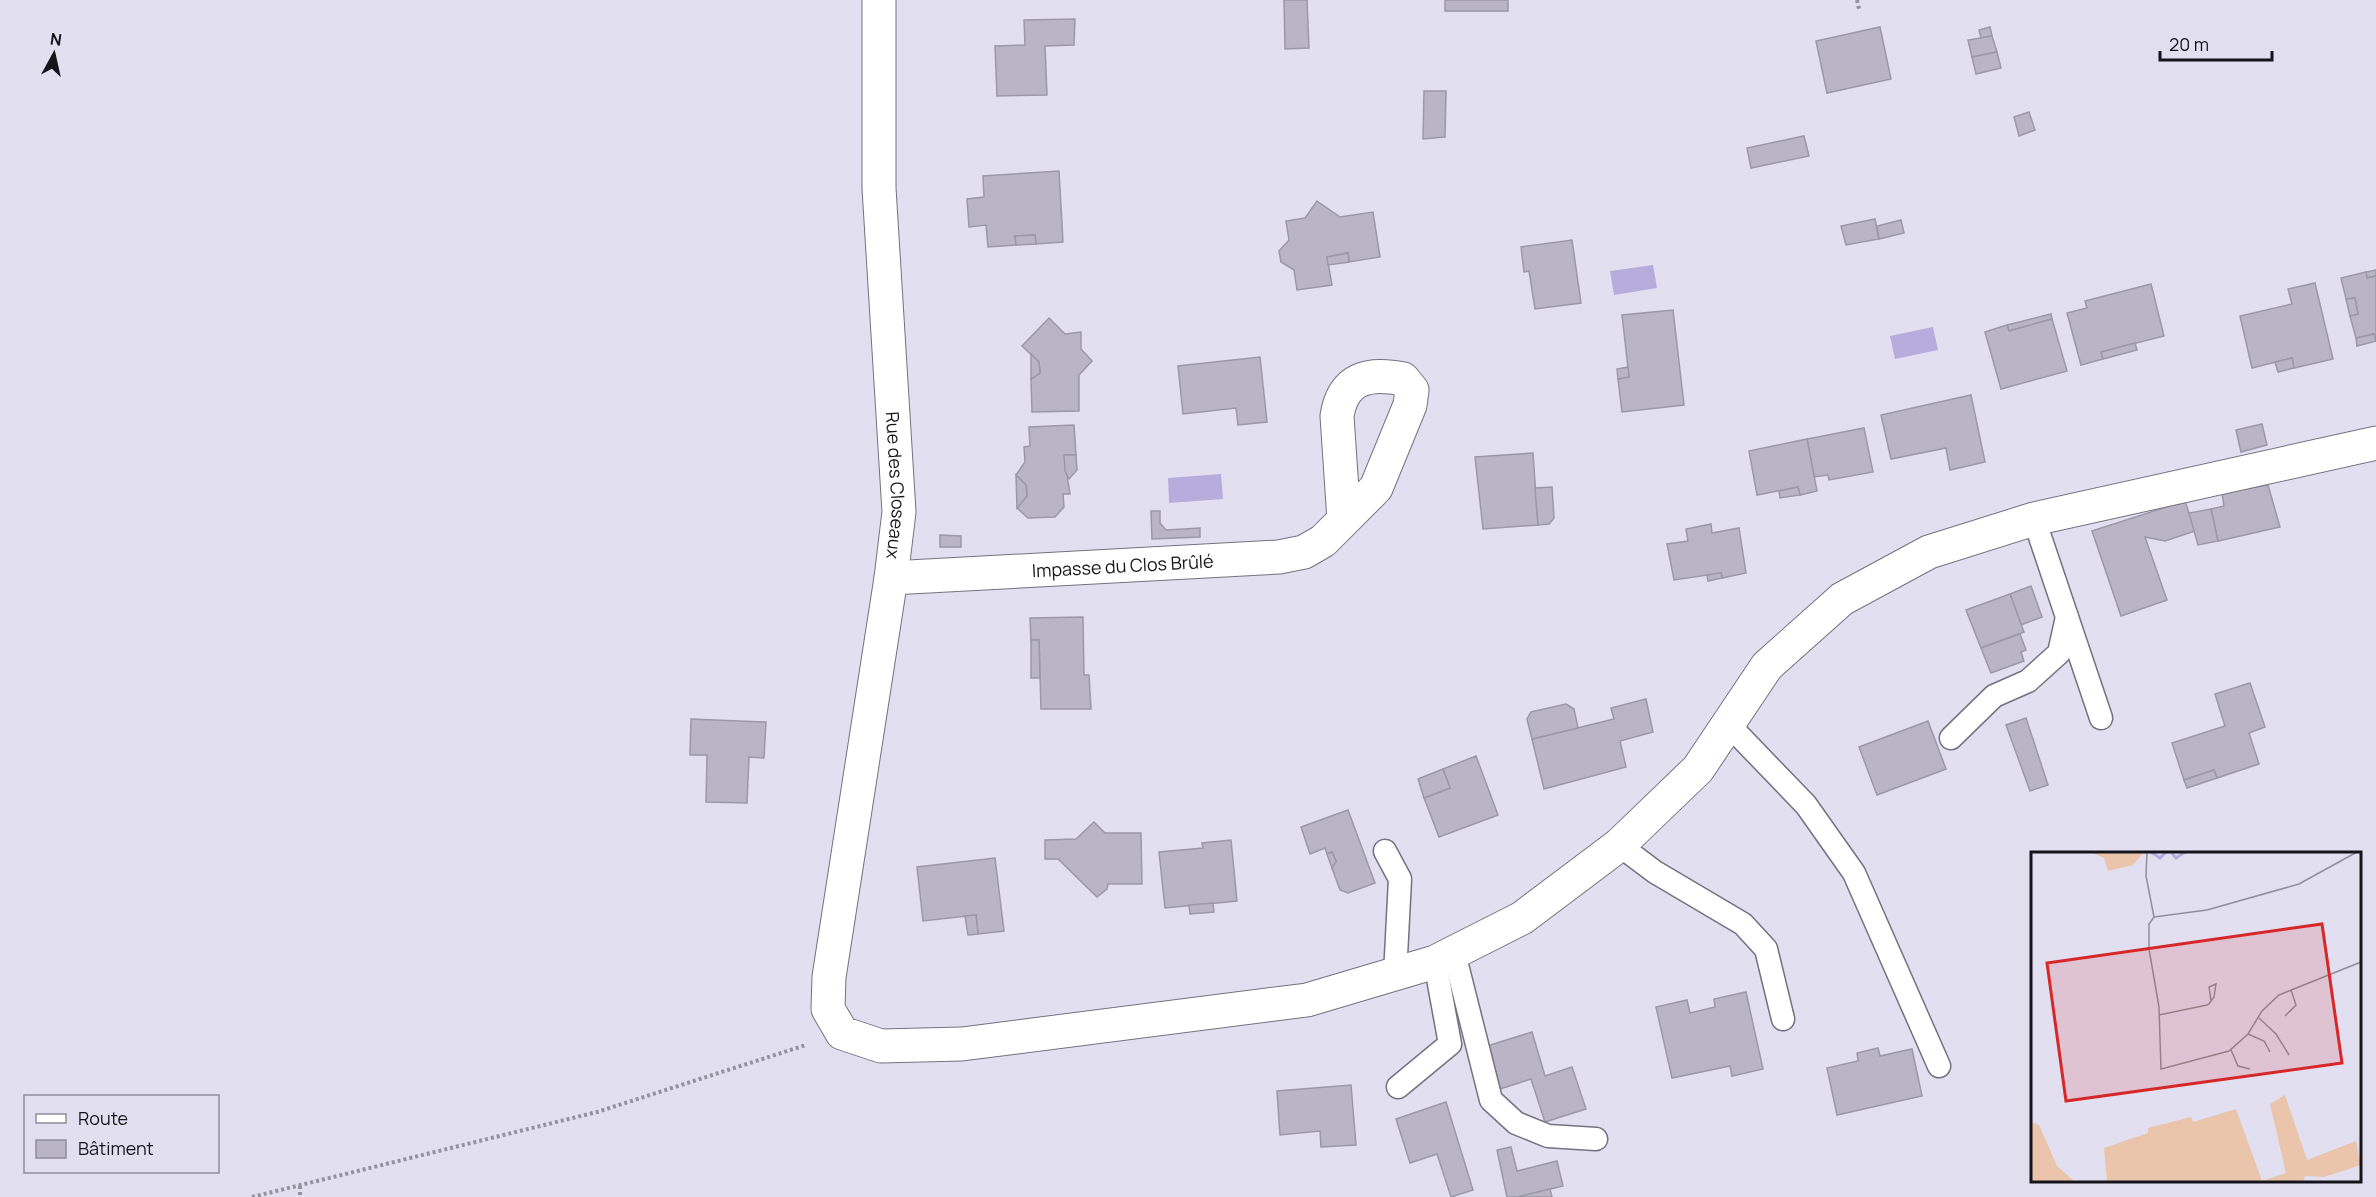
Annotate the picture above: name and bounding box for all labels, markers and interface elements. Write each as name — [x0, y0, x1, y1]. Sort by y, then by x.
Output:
north arrow — [24, 24, 84, 84]
scale bar — [2160, 24, 2272, 62]
text: N — [49, 27, 63, 51]
text: 20 m — [2169, 32, 2209, 56]
street label: Rue des Closeaux — [881, 411, 911, 561]
street label: Impasse du Clos Brûlé — [1031, 549, 1214, 582]
inset map — [2031, 852, 2361, 1182]
legend — [24, 1095, 219, 1173]
text: Route — [78, 1106, 128, 1130]
text: Bâtiment — [78, 1136, 154, 1160]

